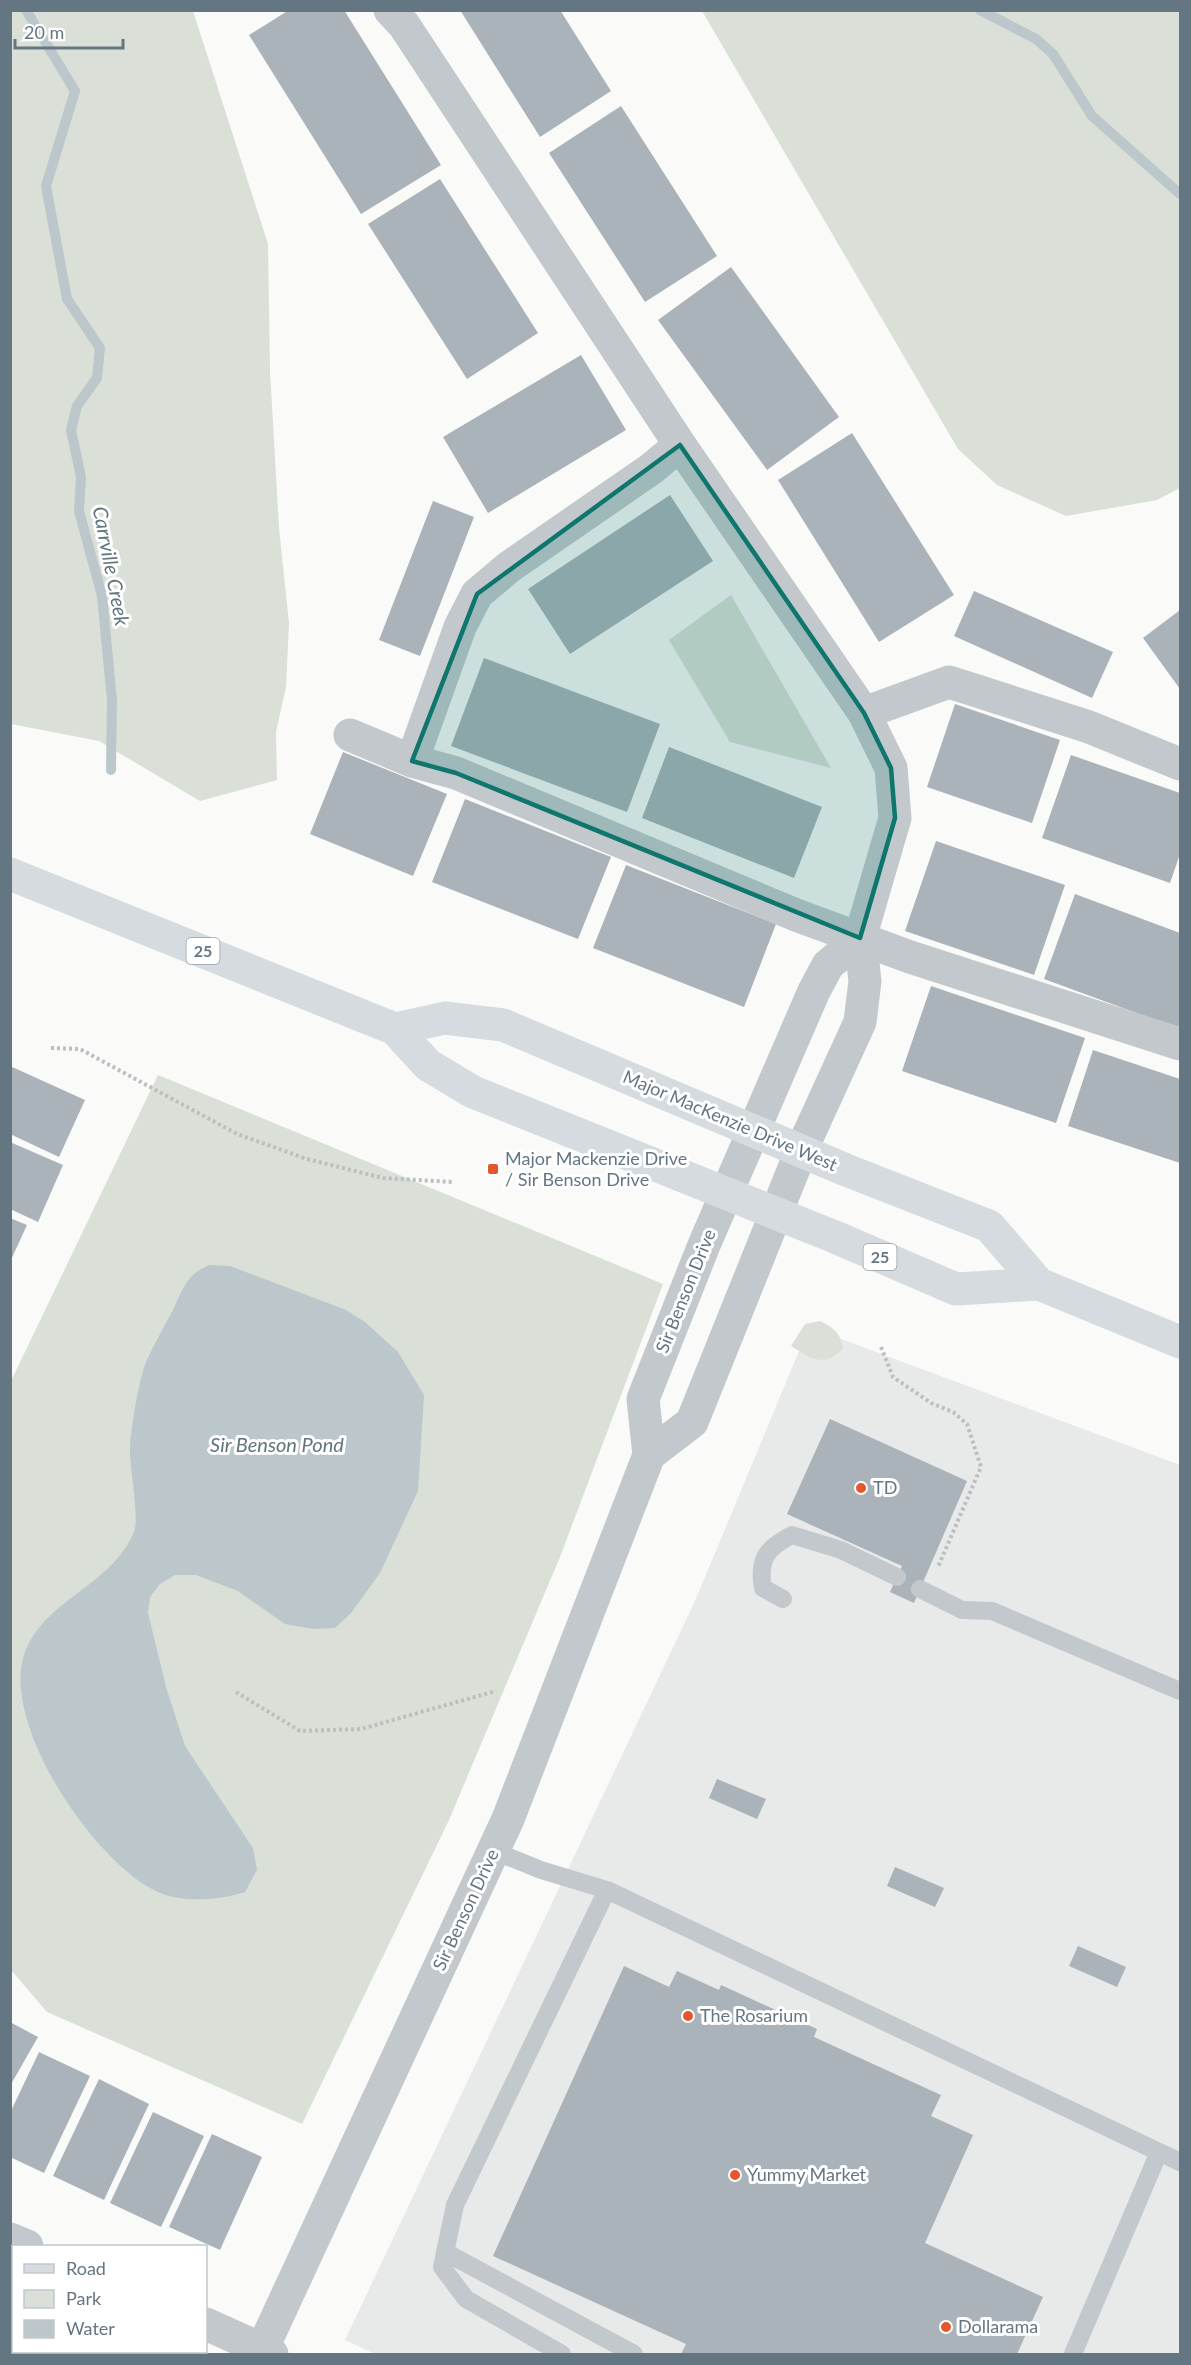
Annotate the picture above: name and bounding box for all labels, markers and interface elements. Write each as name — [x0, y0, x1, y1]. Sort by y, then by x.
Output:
scale bar — [15, 12, 123, 50]
text: 20 m — [24, 21, 64, 43]
water label: Carrville Creek — [89, 504, 135, 628]
road number: 25 — [186, 938, 220, 964]
street label: Major MacKenzie Drive West — [620, 1065, 841, 1175]
place label: Major Mackenzie Drive / Sir Benson Drive — [505, 1147, 687, 1190]
marker: Major Mackenzie Drive / Sir Benson Drive — [486, 1162, 500, 1176]
street label: Sir Benson Drive — [650, 1226, 720, 1356]
road number: 25 — [864, 1244, 896, 1270]
water label: Sir Benson Pond — [210, 1432, 344, 1456]
place label: TD — [873, 1476, 897, 1498]
marker: TD — [854, 1481, 868, 1495]
street label: Sir Benson Drive — [427, 1845, 503, 1974]
place label: The Rosarium — [700, 2004, 808, 2026]
marker: The Rosarium — [681, 2009, 695, 2023]
place label: Yummy Market — [747, 2163, 867, 2185]
marker: Yummy Market — [728, 2168, 742, 2182]
legend — [12, 2245, 207, 2353]
text: Road — [66, 2257, 106, 2279]
text: Park — [66, 2287, 102, 2309]
place label: Dollarama — [958, 2315, 1038, 2337]
text: Water — [66, 2317, 115, 2339]
marker: Dollarama — [939, 2320, 953, 2334]

